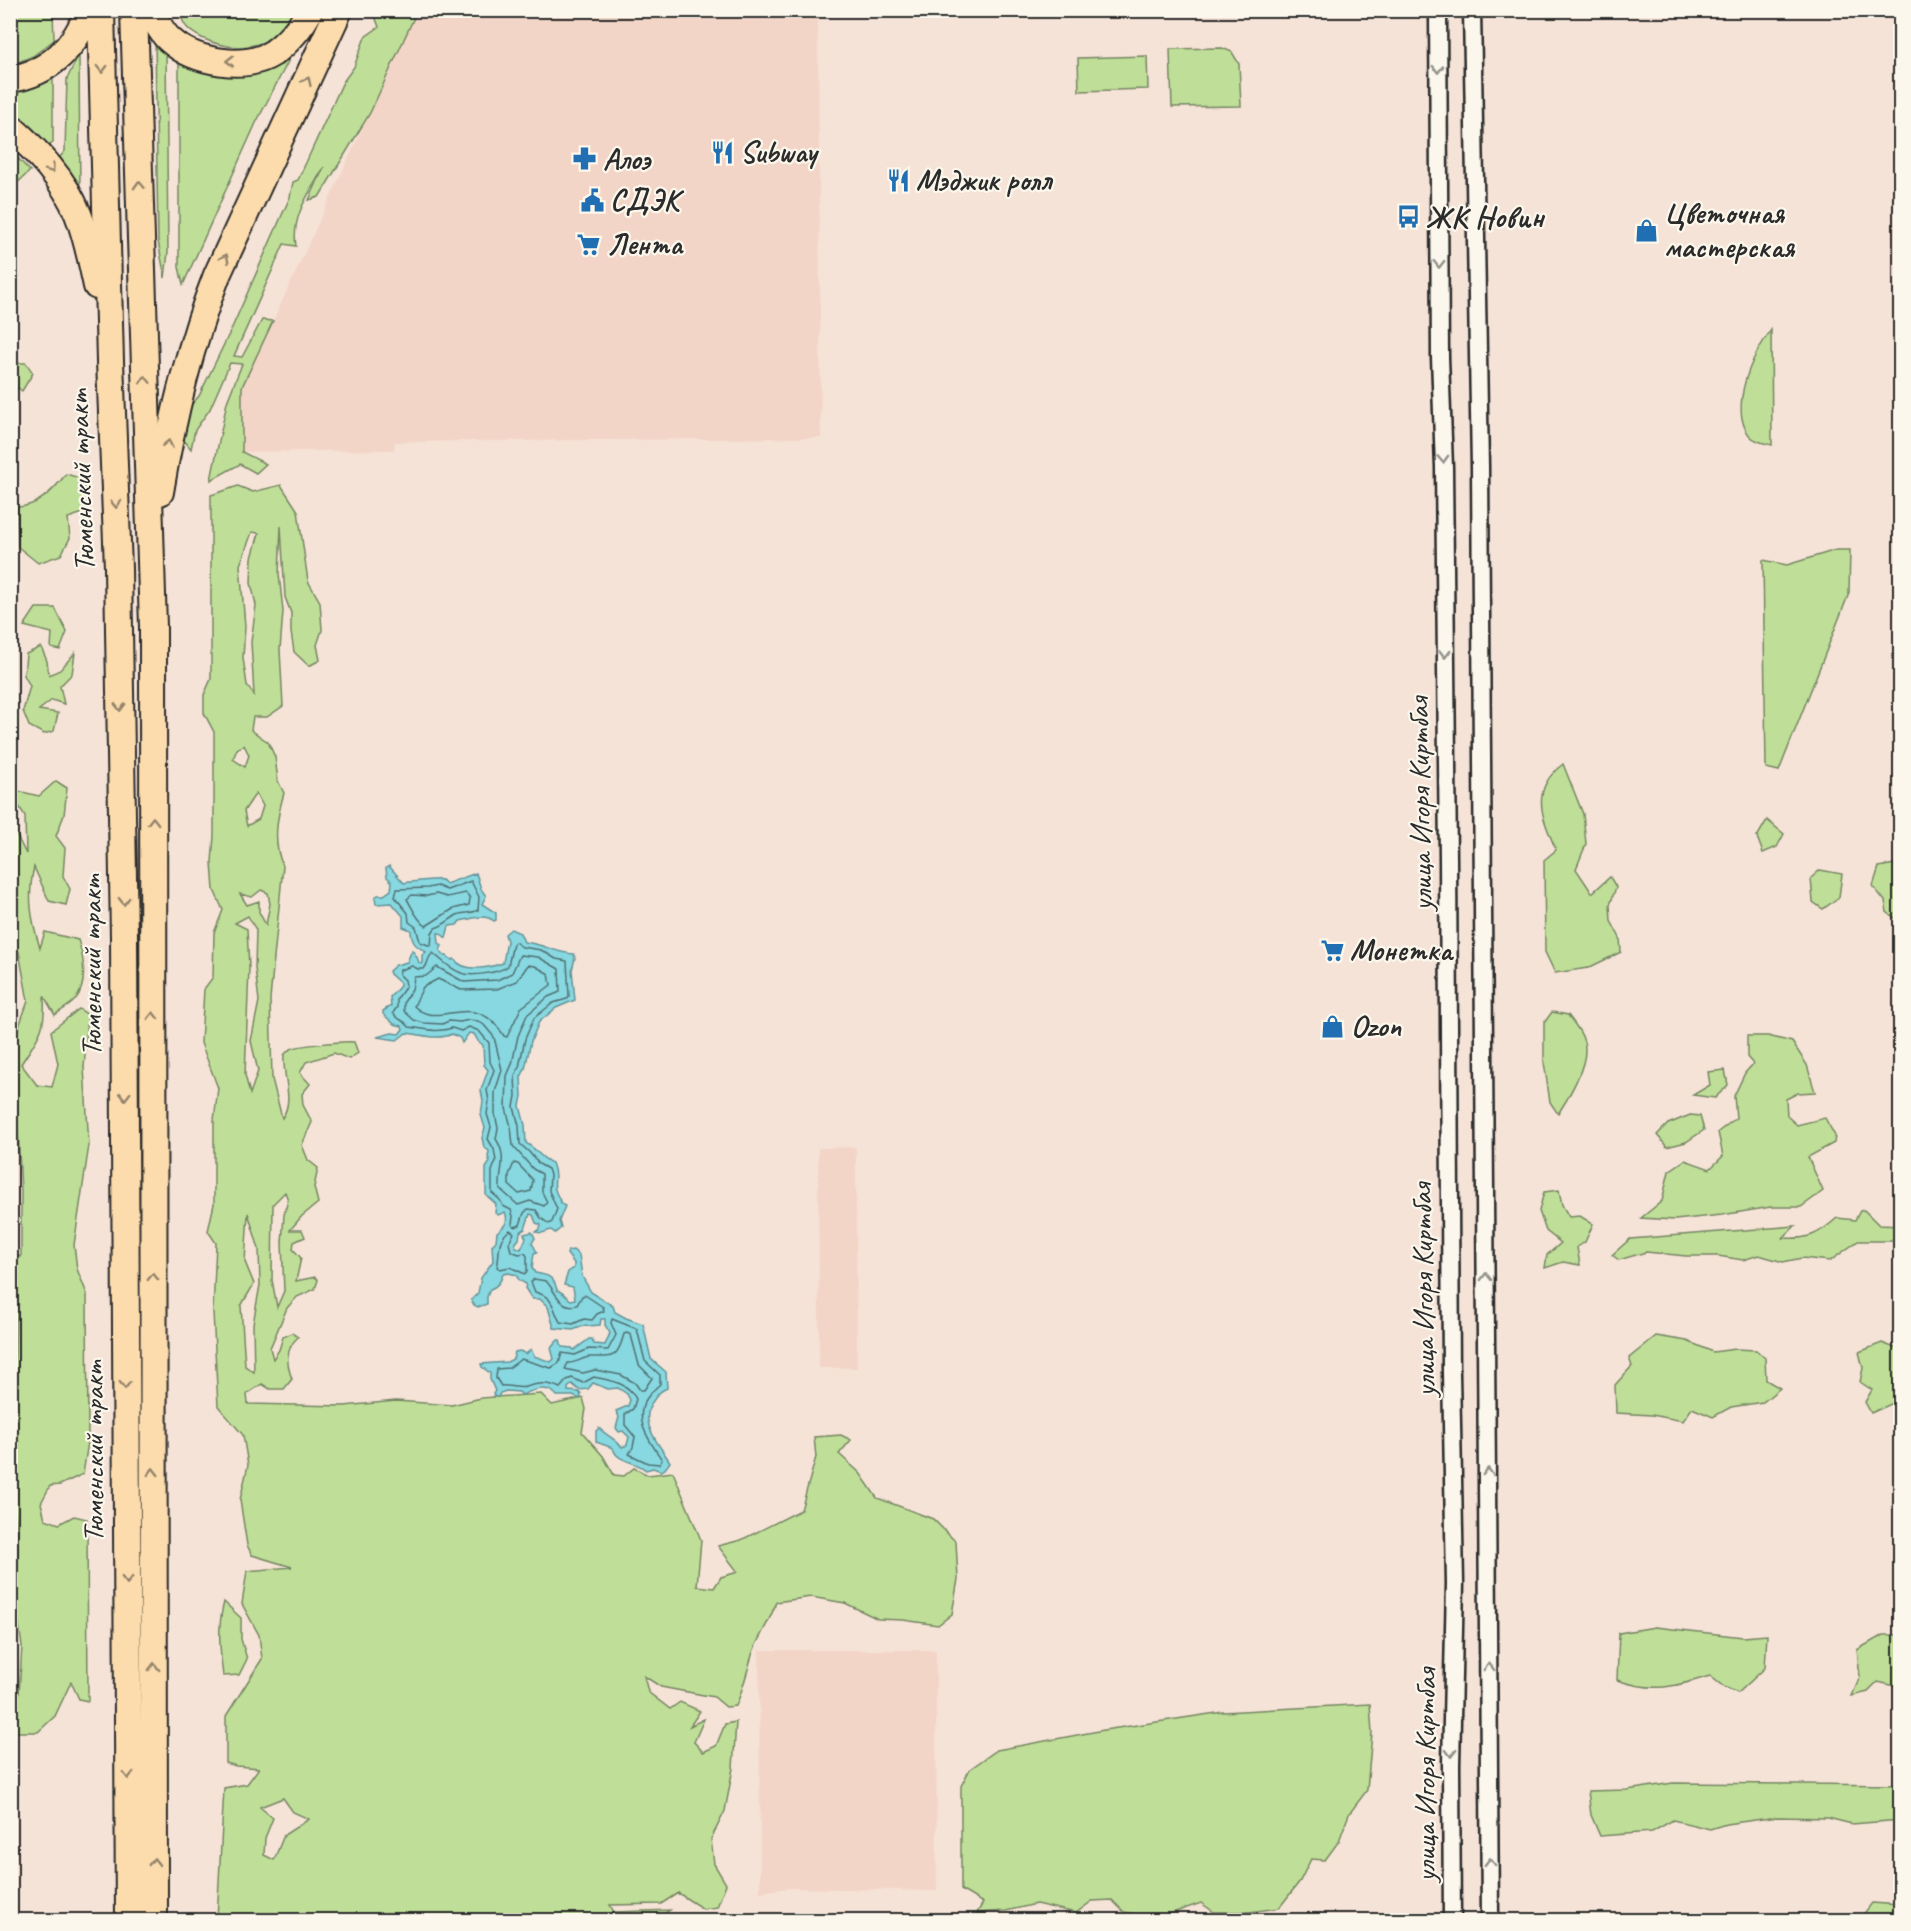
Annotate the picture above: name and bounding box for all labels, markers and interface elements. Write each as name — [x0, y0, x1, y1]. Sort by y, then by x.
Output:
one-way arrow — [226, 55, 235, 67]
one-way arrow — [96, 64, 108, 73]
one-way arrow — [1432, 64, 1444, 73]
one-way arrow — [299, 76, 311, 87]
place label: Subway — [740, 133, 819, 171]
restaurant icon: Subway — [709, 139, 735, 165]
place label: Алоэ — [603, 140, 653, 178]
pharmacy icon: Алоэ — [572, 146, 598, 172]
place label: Мэджик ролл — [916, 161, 1053, 199]
one-way arrow — [44, 163, 55, 174]
restaurant icon: Мэджик ролл — [885, 167, 911, 193]
one-way arrow — [133, 181, 145, 190]
place label: СДЭК — [610, 181, 685, 219]
public building icon: СДЭК — [579, 187, 605, 213]
place label: Цветочная мастерская — [1664, 194, 1796, 266]
place label: ЖК Новин — [1426, 198, 1545, 236]
bus stop icon: ЖК Новин — [1395, 204, 1421, 230]
shop icon: Цветочная мастерская — [1633, 217, 1659, 243]
place label: Лента — [607, 225, 684, 263]
supermarket icon: Лента — [576, 231, 602, 257]
one-way arrow — [218, 253, 230, 264]
one-way arrow — [1433, 259, 1445, 268]
one-way arrow — [138, 376, 151, 385]
street label: Тюменский тракт — [59, 387, 103, 572]
one-way arrow — [161, 439, 174, 449]
one-way arrow — [1437, 454, 1450, 463]
one-way arrow — [110, 499, 123, 508]
one-way arrow — [1439, 649, 1451, 658]
street label: улица Игоря Киртбая — [1399, 694, 1441, 913]
one-way arrow — [114, 702, 126, 711]
one-way arrow — [147, 816, 159, 825]
street label: Тюменский тракт — [72, 872, 110, 1057]
one-way arrow — [118, 897, 130, 906]
place label: Монетка — [1350, 931, 1455, 969]
supermarket icon: Монетка — [1319, 937, 1345, 963]
place label: Ozon — [1351, 1007, 1402, 1045]
one-way arrow — [147, 1011, 159, 1020]
shop icon: Ozon — [1320, 1013, 1346, 1039]
one-way arrow — [119, 1092, 131, 1101]
street label: улица Игоря Киртбая — [1402, 1180, 1444, 1399]
one-way arrow — [147, 1273, 159, 1282]
one-way arrow — [1480, 1273, 1492, 1282]
street label: Тюменский тракт — [74, 1358, 112, 1543]
one-way arrow — [119, 1381, 131, 1390]
one-way arrow — [147, 1468, 159, 1477]
one-way arrow — [1482, 1468, 1494, 1477]
one-way arrow — [121, 1576, 133, 1585]
one-way arrow — [148, 1663, 160, 1672]
one-way arrow — [1483, 1663, 1495, 1672]
street label: улица Игоря Киртбая — [1406, 1665, 1444, 1884]
one-way arrow — [1445, 1748, 1457, 1757]
one-way arrow — [122, 1771, 134, 1780]
one-way arrow — [148, 1858, 160, 1867]
one-way arrow — [1484, 1858, 1496, 1867]

